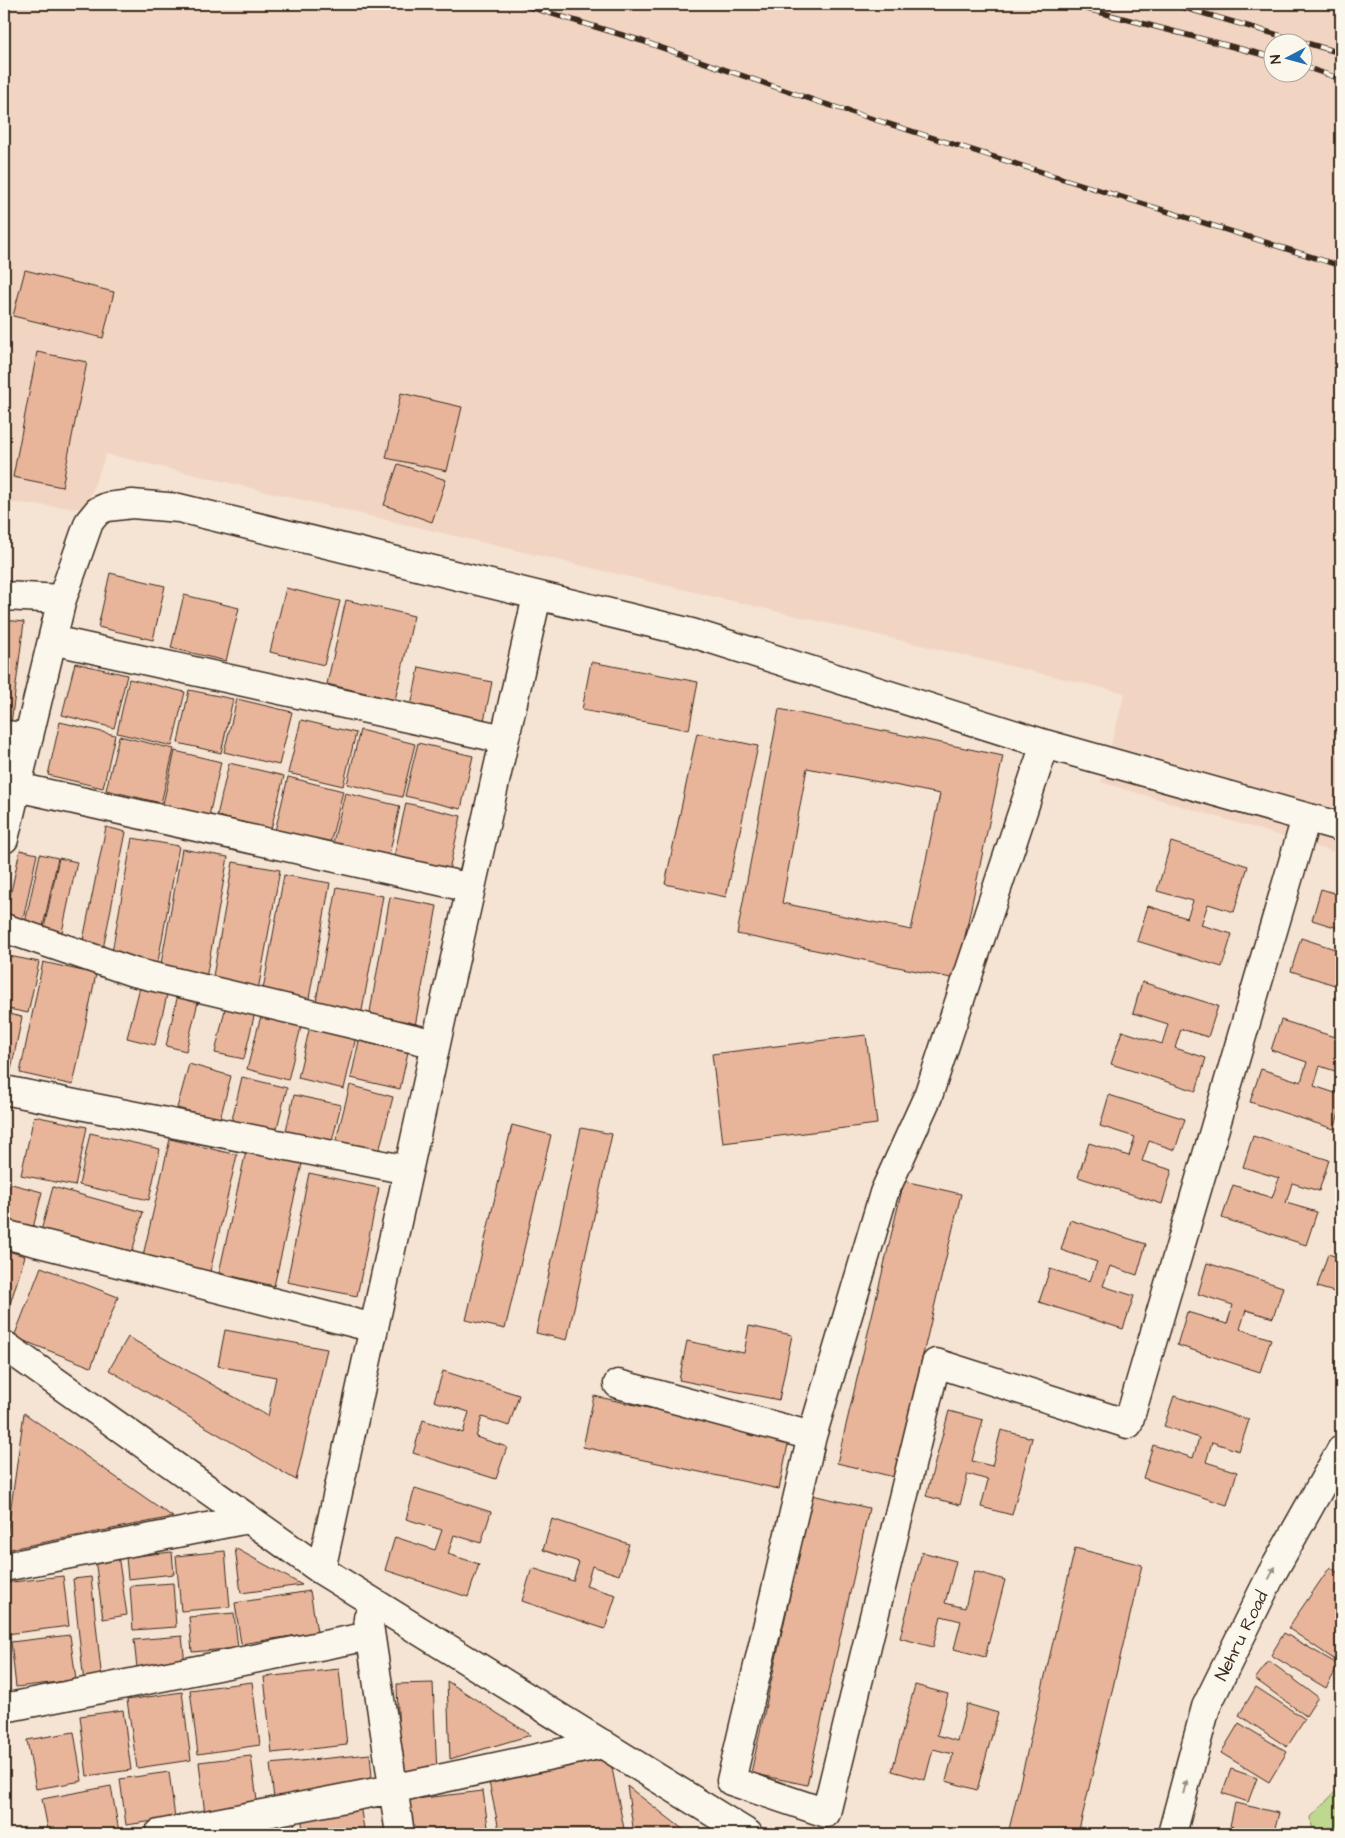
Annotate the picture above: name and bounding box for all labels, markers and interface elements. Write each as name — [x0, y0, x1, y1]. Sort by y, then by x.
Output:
north arrow — [1262, 32, 1312, 82]
text: N — [1266, 54, 1286, 65]
one-way arrow — [1268, 1565, 1276, 1580]
street label: Nehru Road — [1208, 1586, 1274, 1685]
one-way arrow — [1181, 1780, 1189, 1795]

